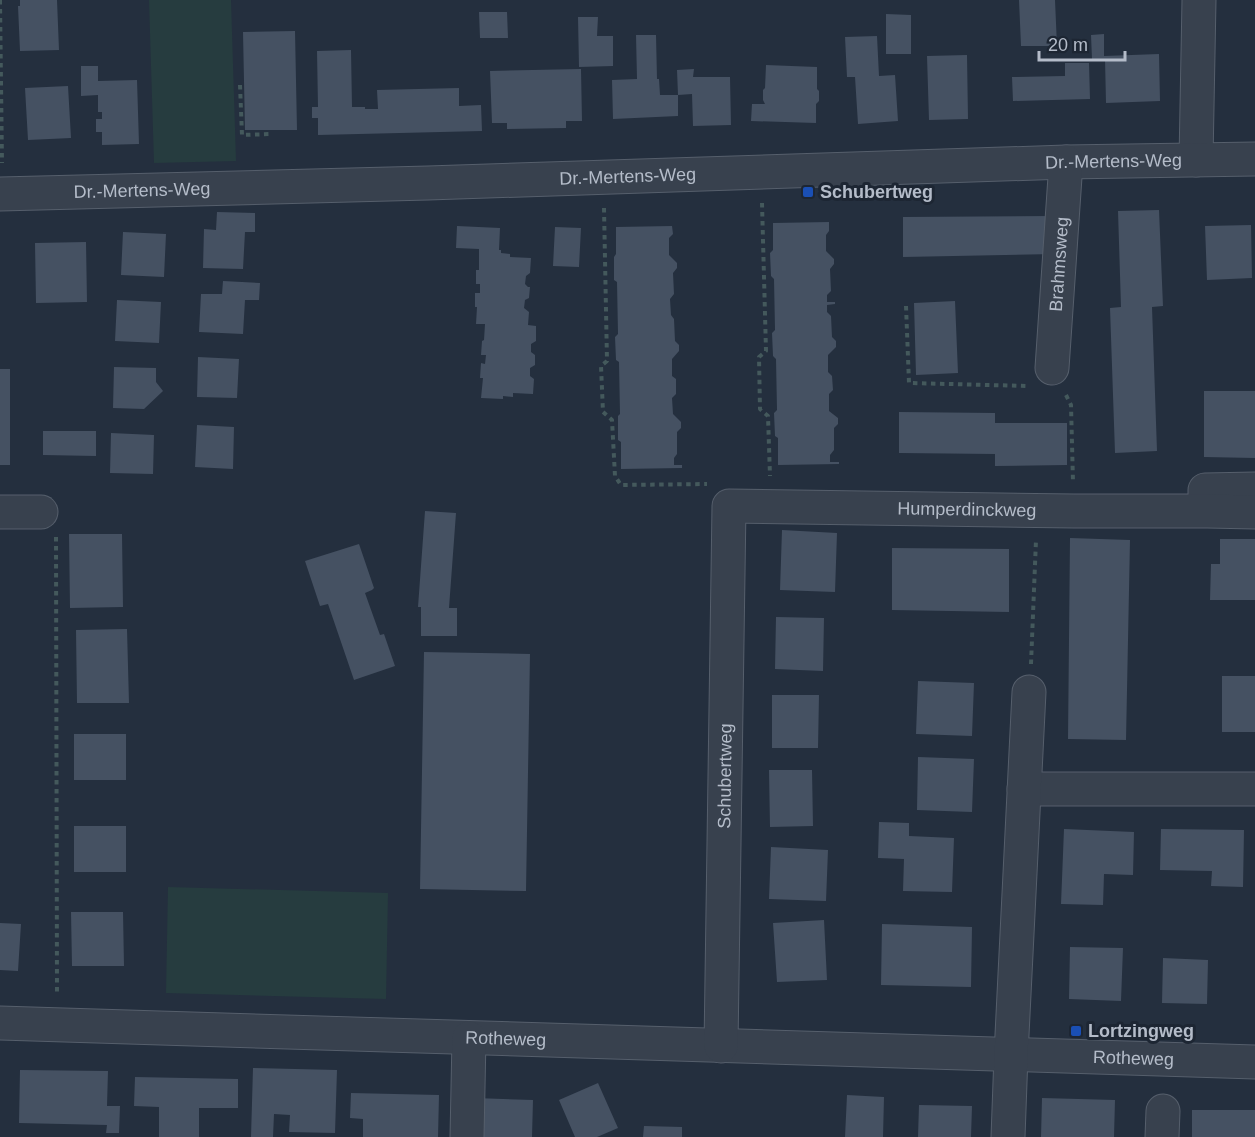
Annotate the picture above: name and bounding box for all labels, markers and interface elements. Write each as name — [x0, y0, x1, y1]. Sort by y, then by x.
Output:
scale bar — [1039, 24, 1124, 62]
text: 20 m — [1048, 35, 1088, 55]
street label: Dr.-Mertens-Weg — [1045, 150, 1182, 173]
street label: Dr.-Mertens-Weg — [559, 164, 696, 189]
street label: Dr.-Mertens-Weg — [73, 179, 211, 202]
place label: Schubertweg — [820, 182, 933, 202]
marker: Schubertweg — [801, 185, 815, 199]
street label: Brahmsweg — [1046, 216, 1072, 312]
street label: Humperdinckweg — [897, 498, 1037, 520]
street label: Schubertweg — [714, 723, 736, 829]
place label: Lortzingweg — [1088, 1021, 1194, 1041]
marker: Lortzingweg — [1069, 1024, 1083, 1038]
street label: Rotheweg — [465, 1027, 547, 1050]
street label: Rotheweg — [1093, 1047, 1174, 1069]

